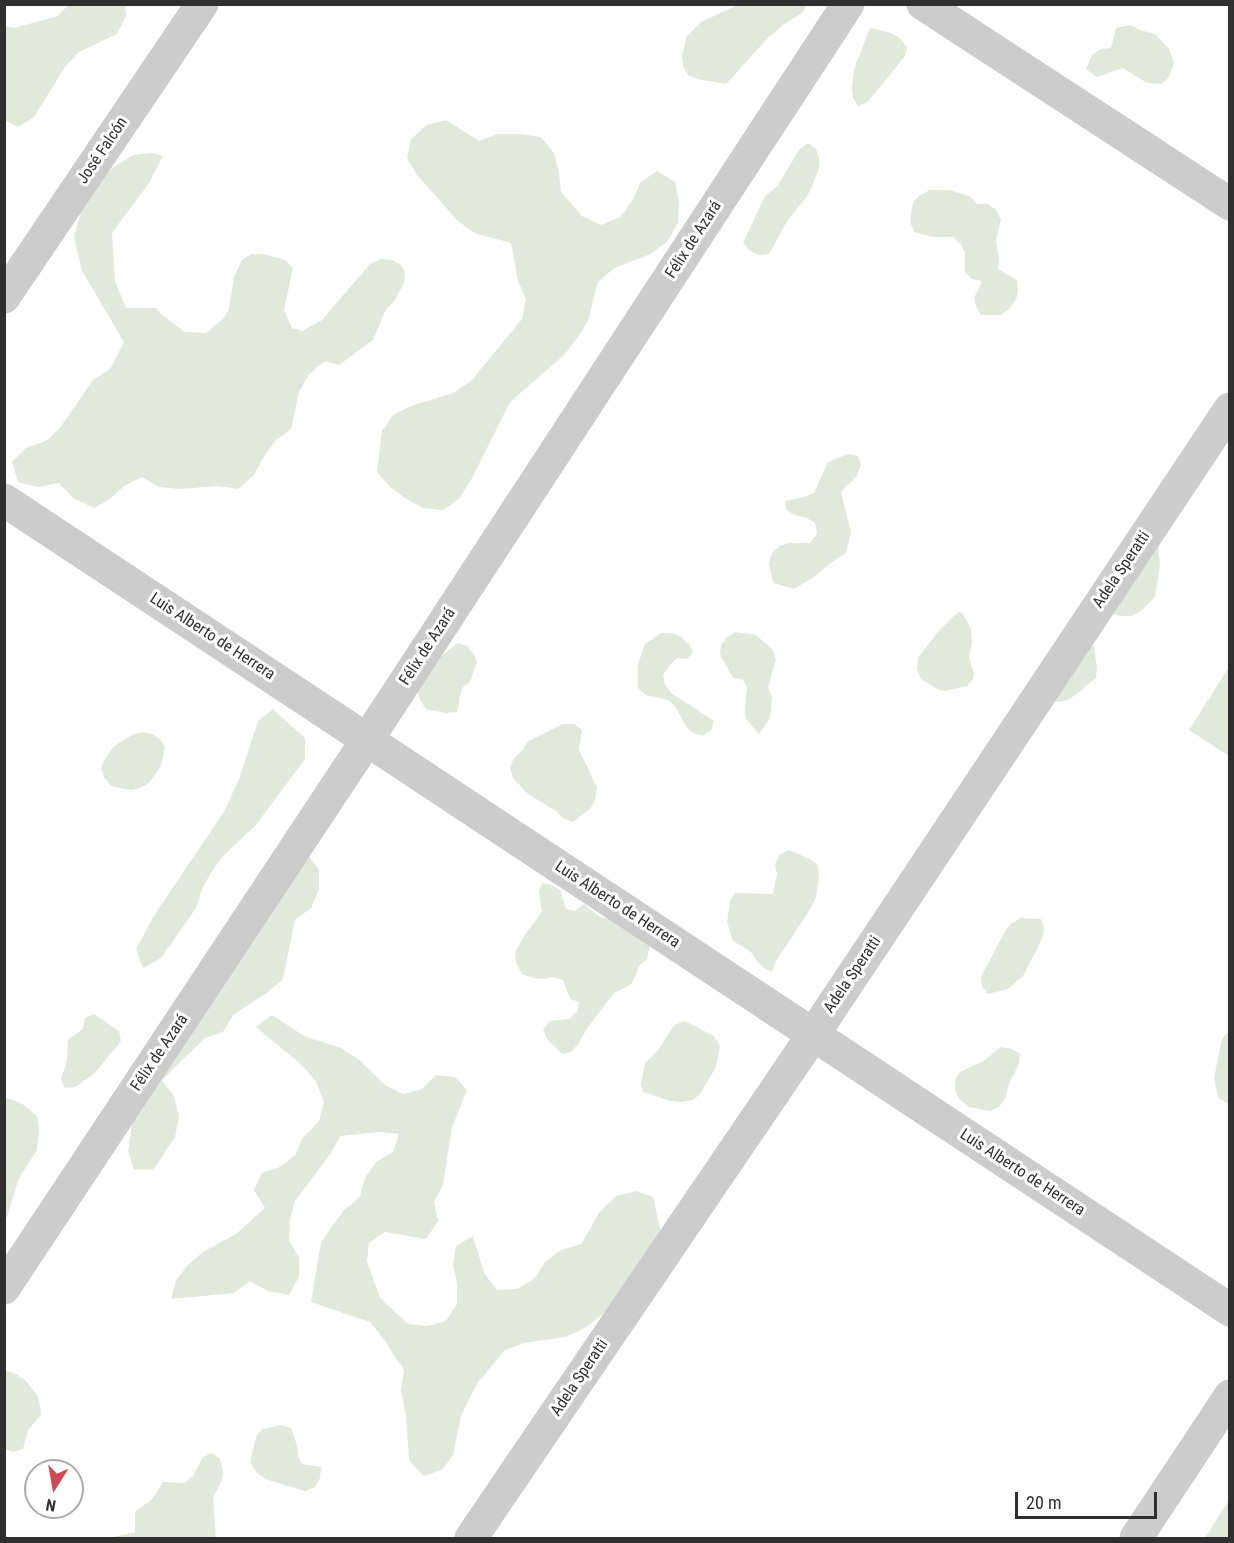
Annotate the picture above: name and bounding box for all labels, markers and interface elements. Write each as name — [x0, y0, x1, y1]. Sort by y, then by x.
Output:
street label: José Falcón — [74, 114, 132, 188]
street label: Félix de Azará — [662, 198, 726, 282]
street label: Adela Speratti — [1089, 528, 1155, 612]
street label: Luis Alberto de Herrera — [146, 589, 278, 685]
street label: Félix de Azará — [396, 605, 460, 689]
street label: Luis Alberto de Herrera — [551, 857, 683, 953]
street label: Adela Speratti — [820, 933, 886, 1017]
street label: Félix de Azará — [127, 1011, 193, 1095]
street label: Luis Alberto de Herrera — [956, 1125, 1088, 1221]
street label: Adela Speratti — [547, 1336, 613, 1420]
north arrow — [24, 1459, 84, 1519]
scale bar — [1018, 1480, 1160, 1518]
text: 20 m — [1026, 1492, 1061, 1513]
text: N — [44, 1495, 57, 1515]

